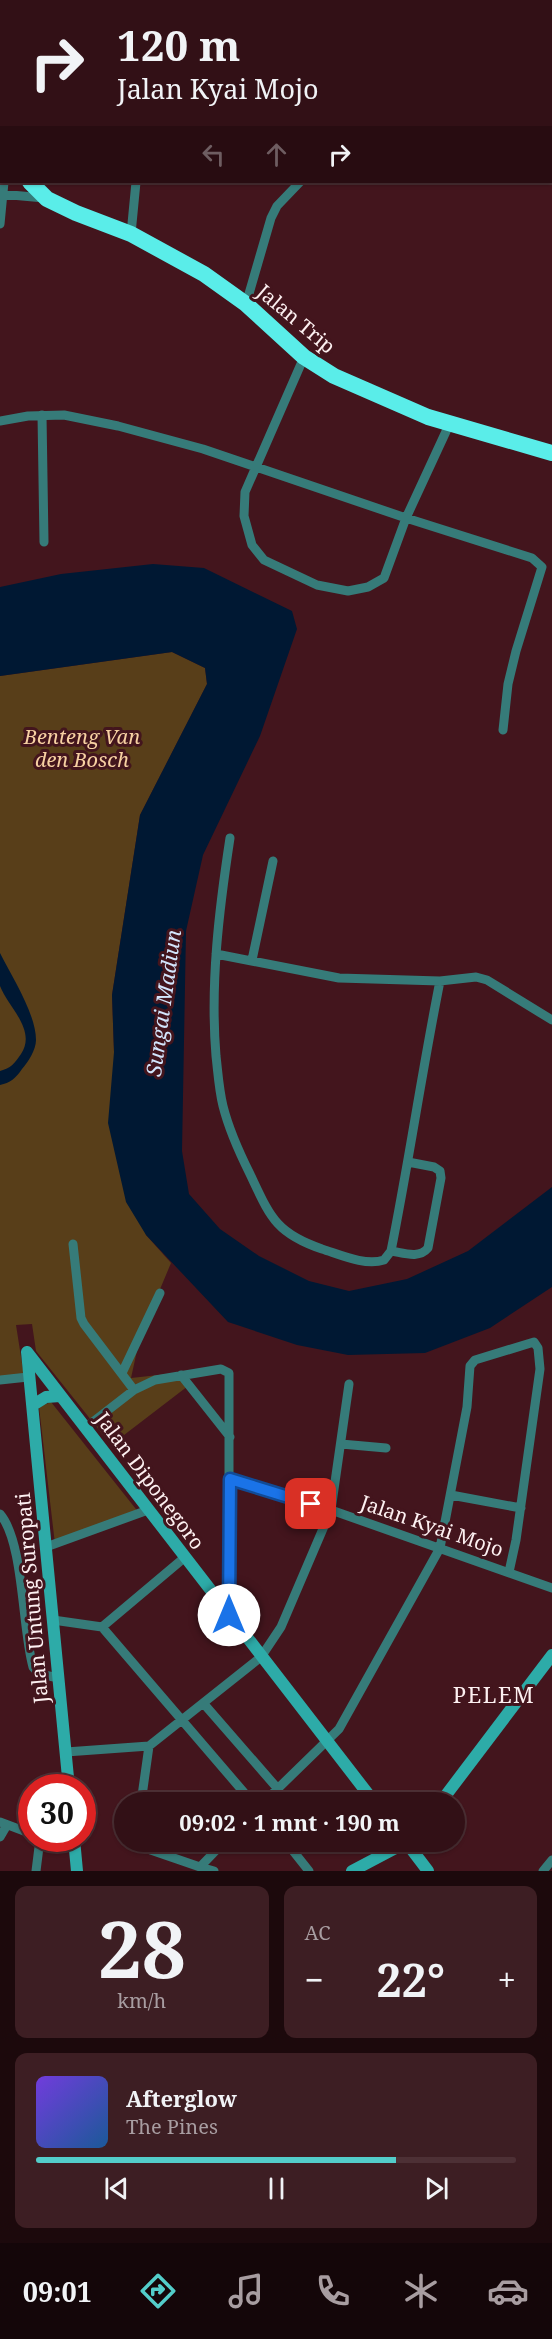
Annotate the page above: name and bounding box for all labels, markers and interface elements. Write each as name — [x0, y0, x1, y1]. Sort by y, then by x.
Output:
text: 120 m — [117, 16, 241, 73]
icon: right — [18, 24, 96, 102]
text: Jalan Kyai Mojo — [117, 70, 319, 107]
icon: left — [197, 138, 230, 171]
icon: ahead — [260, 138, 293, 171]
icon: right — [323, 138, 356, 171]
street label: Jalan Trip — [251, 277, 341, 359]
park label: Benteng Van den Bosch — [23, 723, 140, 773]
water label: Sungai Madiun — [139, 927, 187, 1078]
street label: Jalan Diponegoro — [89, 1406, 211, 1555]
pin — [285, 1478, 336, 1529]
icon: arrive — [294, 1487, 327, 1520]
street label: Jalan Kyai Mojo — [356, 1488, 507, 1563]
street label: Jalan Untung Suropati — [9, 1491, 54, 1705]
position arrow — [197, 1583, 261, 1647]
district label: PELEM — [453, 1679, 535, 1709]
speed limit sign: 30 — [18, 1774, 96, 1852]
text: 09:02 · 1 mnt · 190 m — [179, 1807, 400, 1837]
text: 28 — [98, 1895, 186, 2001]
text: AC — [305, 1919, 330, 1946]
text: 22° — [376, 1949, 445, 2010]
text: − — [305, 1957, 324, 2002]
text: + — [498, 1957, 516, 2002]
text: km/h — [117, 1987, 166, 2014]
text: Afterglow — [126, 2083, 237, 2113]
text: The Pines — [126, 2113, 218, 2140]
icon: previous — [100, 2172, 133, 2205]
icon: pause — [260, 2172, 293, 2205]
icon: next — [420, 2172, 453, 2205]
icon: directions — [137, 2270, 179, 2312]
icon: music — [225, 2270, 267, 2312]
icon: phone — [312, 2270, 354, 2312]
icon: climate — [400, 2270, 442, 2312]
icon: car — [487, 2270, 529, 2312]
text: 09:01 — [23, 2273, 92, 2310]

